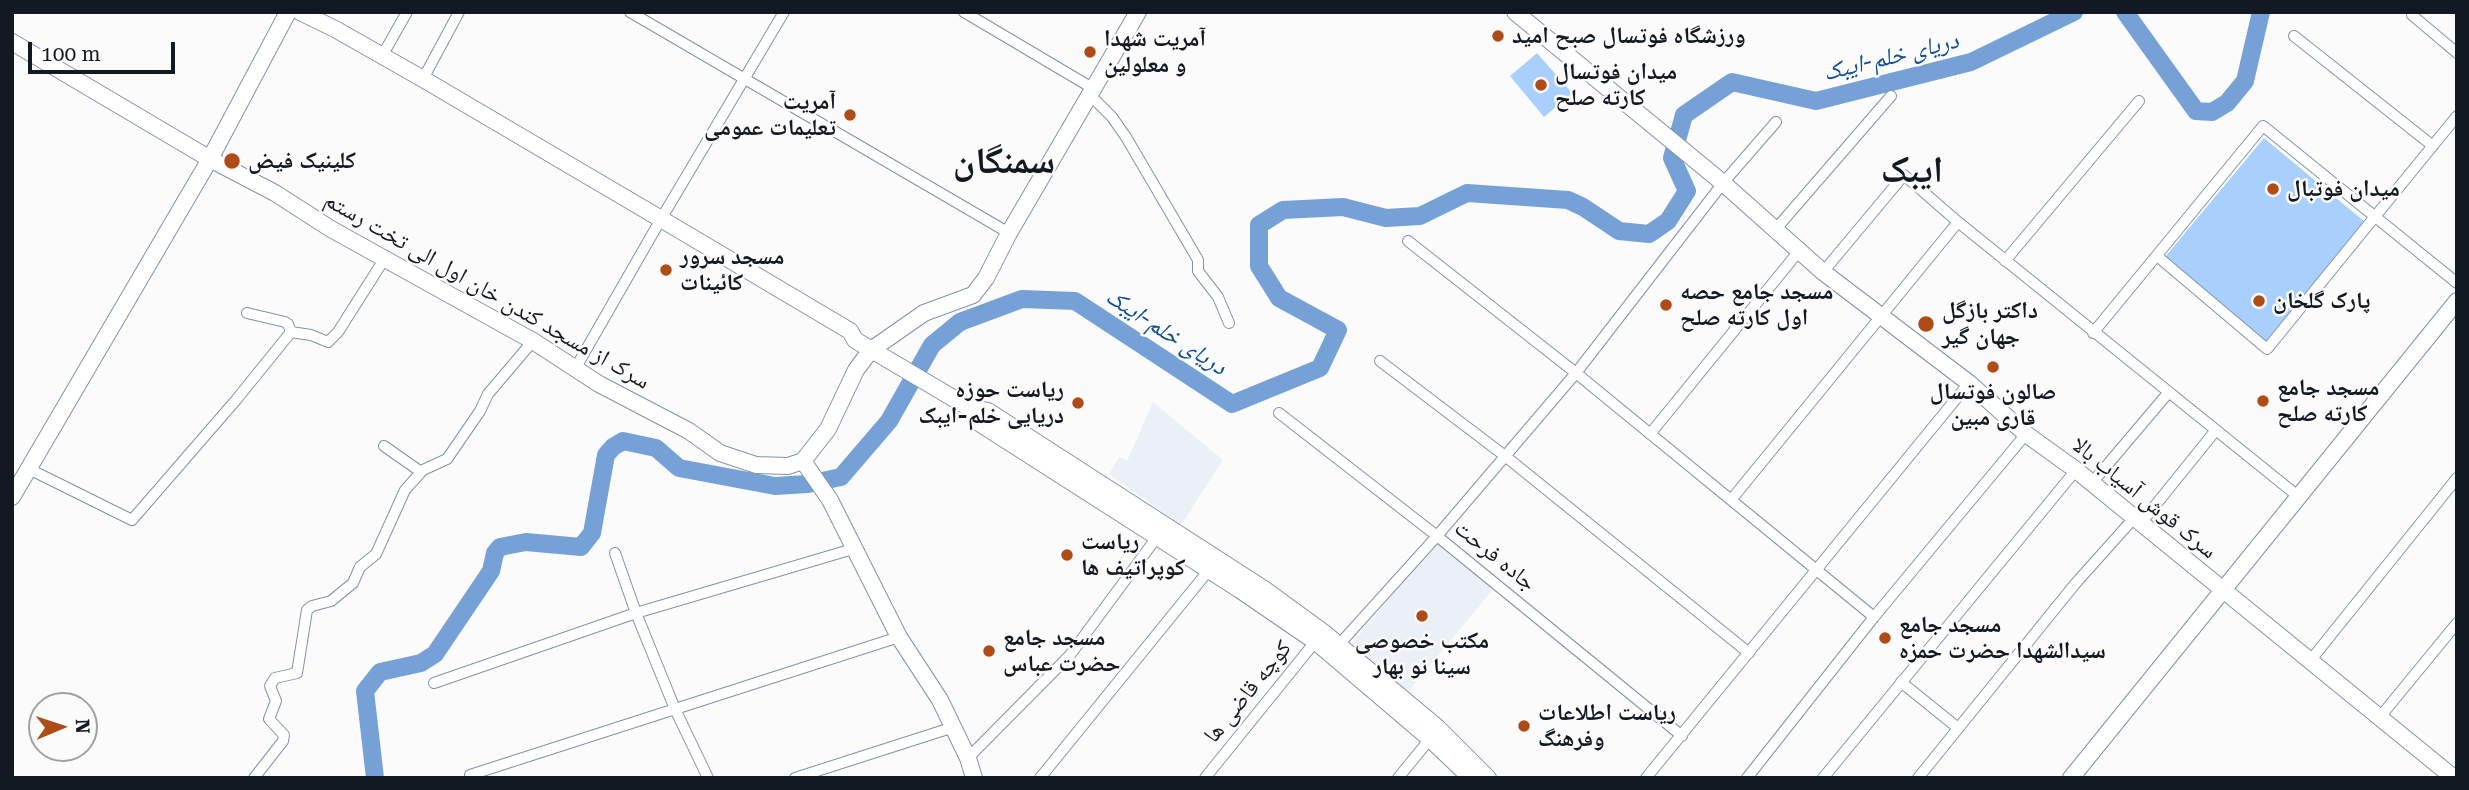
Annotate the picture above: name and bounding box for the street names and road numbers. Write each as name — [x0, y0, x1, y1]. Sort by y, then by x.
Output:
street label: سرک از مسجد کندن خان اول الی تخت رستم — [319, 186, 655, 396]
street label: سرک قوش آسیاب بالا — [2066, 431, 2222, 565]
street label: جاده فرحت — [1448, 515, 1542, 597]
street label: کوچه قاضی ها — [1198, 635, 1298, 749]

